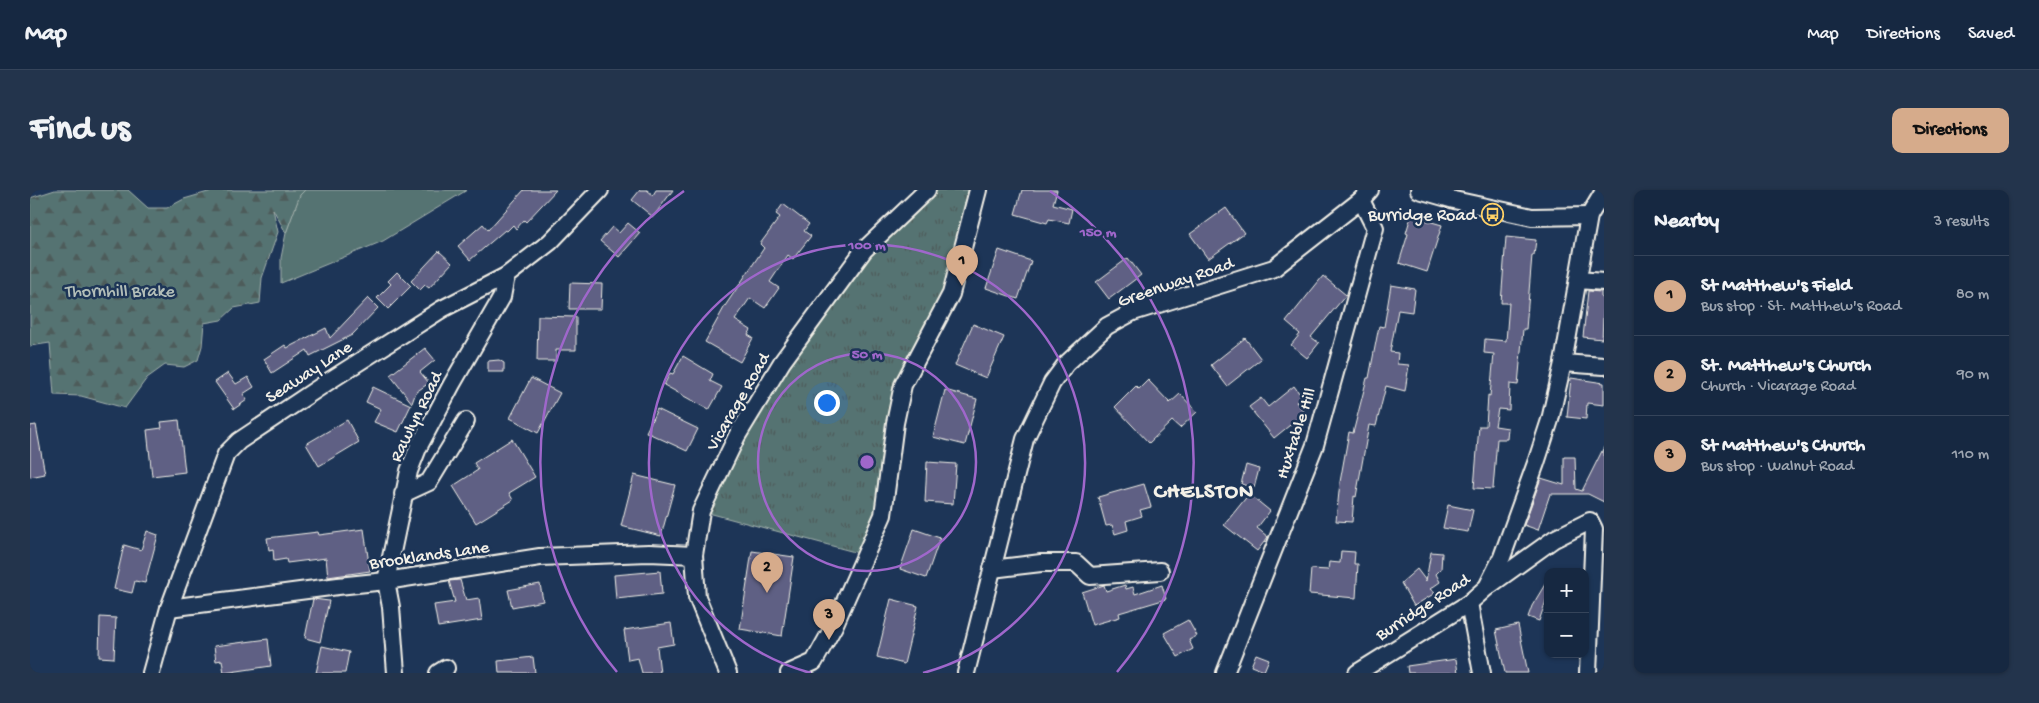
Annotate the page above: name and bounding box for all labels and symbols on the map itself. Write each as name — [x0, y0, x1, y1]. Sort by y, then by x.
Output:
bus stop icon: Burridge Road — [1480, 202, 1504, 226]
place label: Burridge Road — [1367, 206, 1477, 227]
text: 150 m — [1079, 224, 1117, 242]
text: 100 m — [847, 237, 886, 255]
pin: 1 — [946, 245, 978, 286]
street label: Greenway Road — [1115, 253, 1238, 313]
park label: Thornhill Brake — [64, 282, 175, 303]
street label: Seaway Lane — [262, 337, 357, 409]
text: 50 m — [852, 346, 883, 364]
street label: Vicarage Road — [702, 348, 776, 456]
street label: Rawlyn Road — [386, 367, 449, 466]
street label: Huxtable Hill — [1273, 385, 1322, 482]
your location — [814, 390, 840, 416]
centre of rings — [858, 453, 876, 471]
district label: CHELSTON — [1153, 480, 1254, 506]
street label: Brooklands Lane — [367, 538, 491, 575]
pin: 2 — [751, 552, 783, 593]
street label: Burridge Road — [1372, 569, 1476, 647]
pin: 3 — [813, 599, 845, 640]

